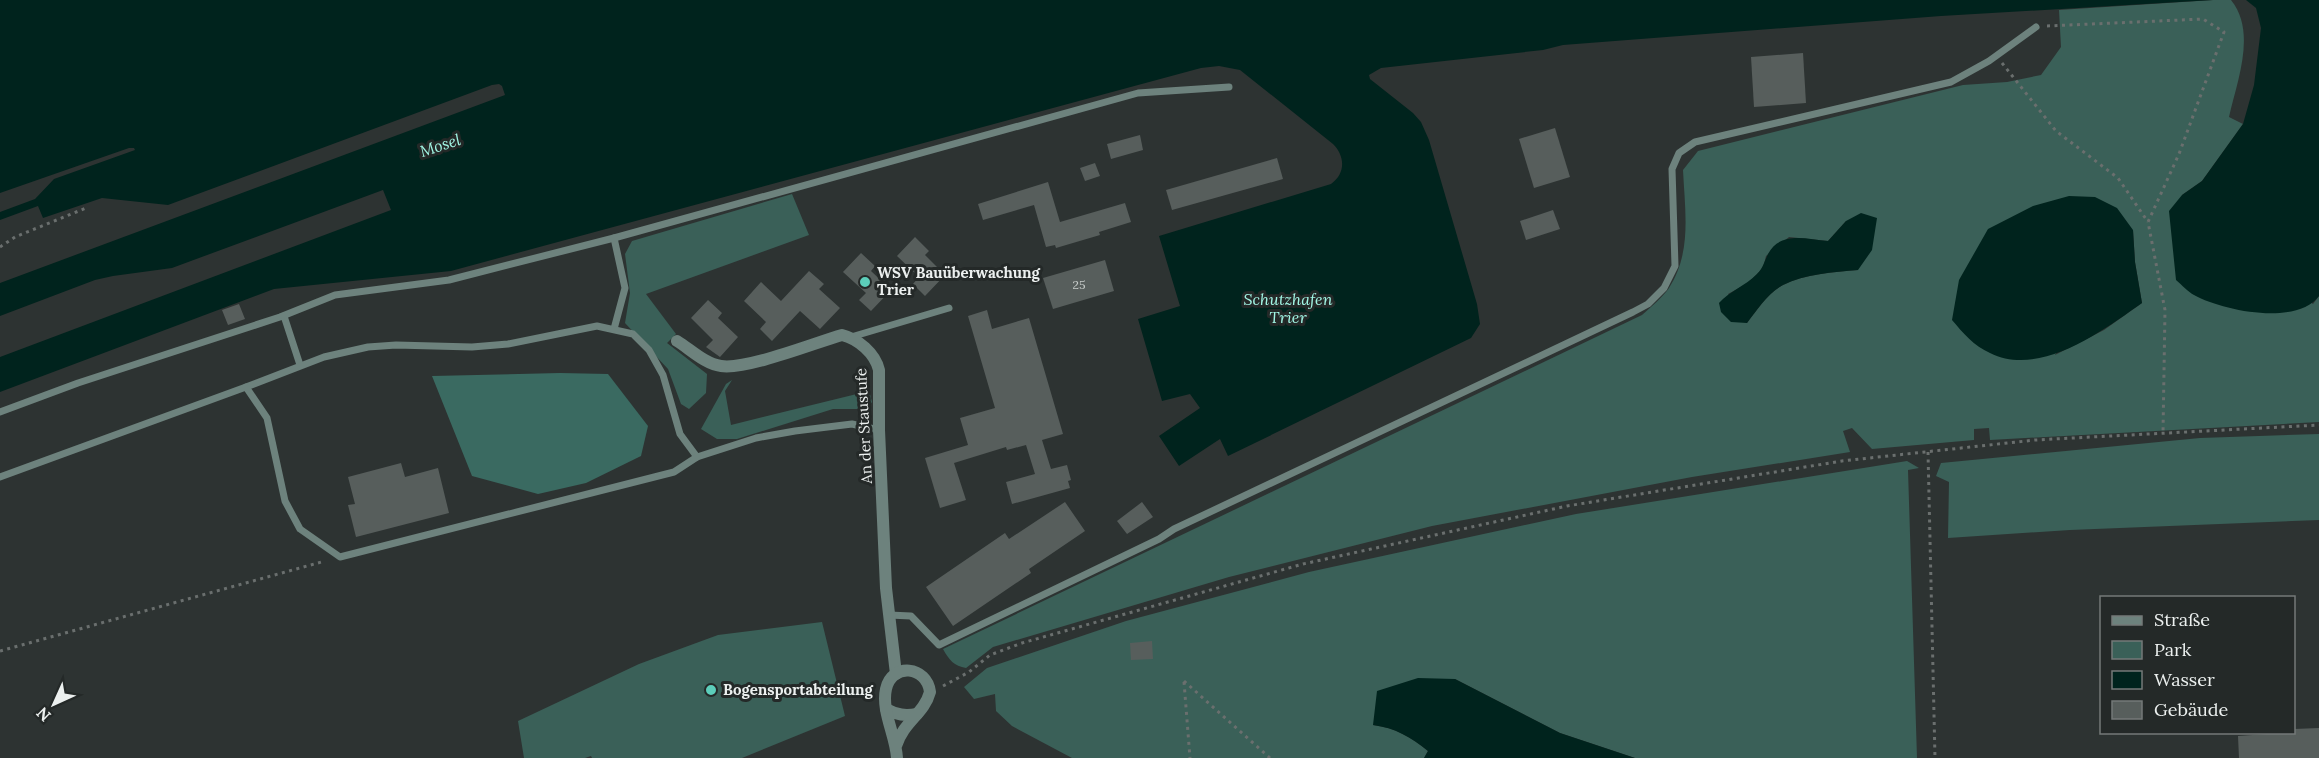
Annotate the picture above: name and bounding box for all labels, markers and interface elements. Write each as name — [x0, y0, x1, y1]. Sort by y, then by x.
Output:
water label: Mosel — [417, 129, 463, 161]
place label: WSV Bauüberwachung Trier — [877, 263, 1041, 299]
marker: WSV Bauüberwachung Trier — [858, 275, 872, 289]
house number: 25 — [1073, 277, 1085, 292]
water label: Schutzhafen Trier — [1243, 289, 1333, 327]
street label: An der Staustufe — [851, 368, 876, 485]
legend — [2100, 596, 2295, 734]
text: Straße — [2154, 608, 2210, 631]
text: Park — [2154, 638, 2192, 661]
text: Wasser — [2154, 668, 2215, 691]
north arrow — [24, 674, 84, 734]
place label: Bogensportabteilung — [723, 680, 874, 699]
marker: Bogensportabteilung — [704, 683, 718, 697]
text: Gebäude — [2154, 698, 2229, 721]
text: N — [32, 703, 55, 726]

